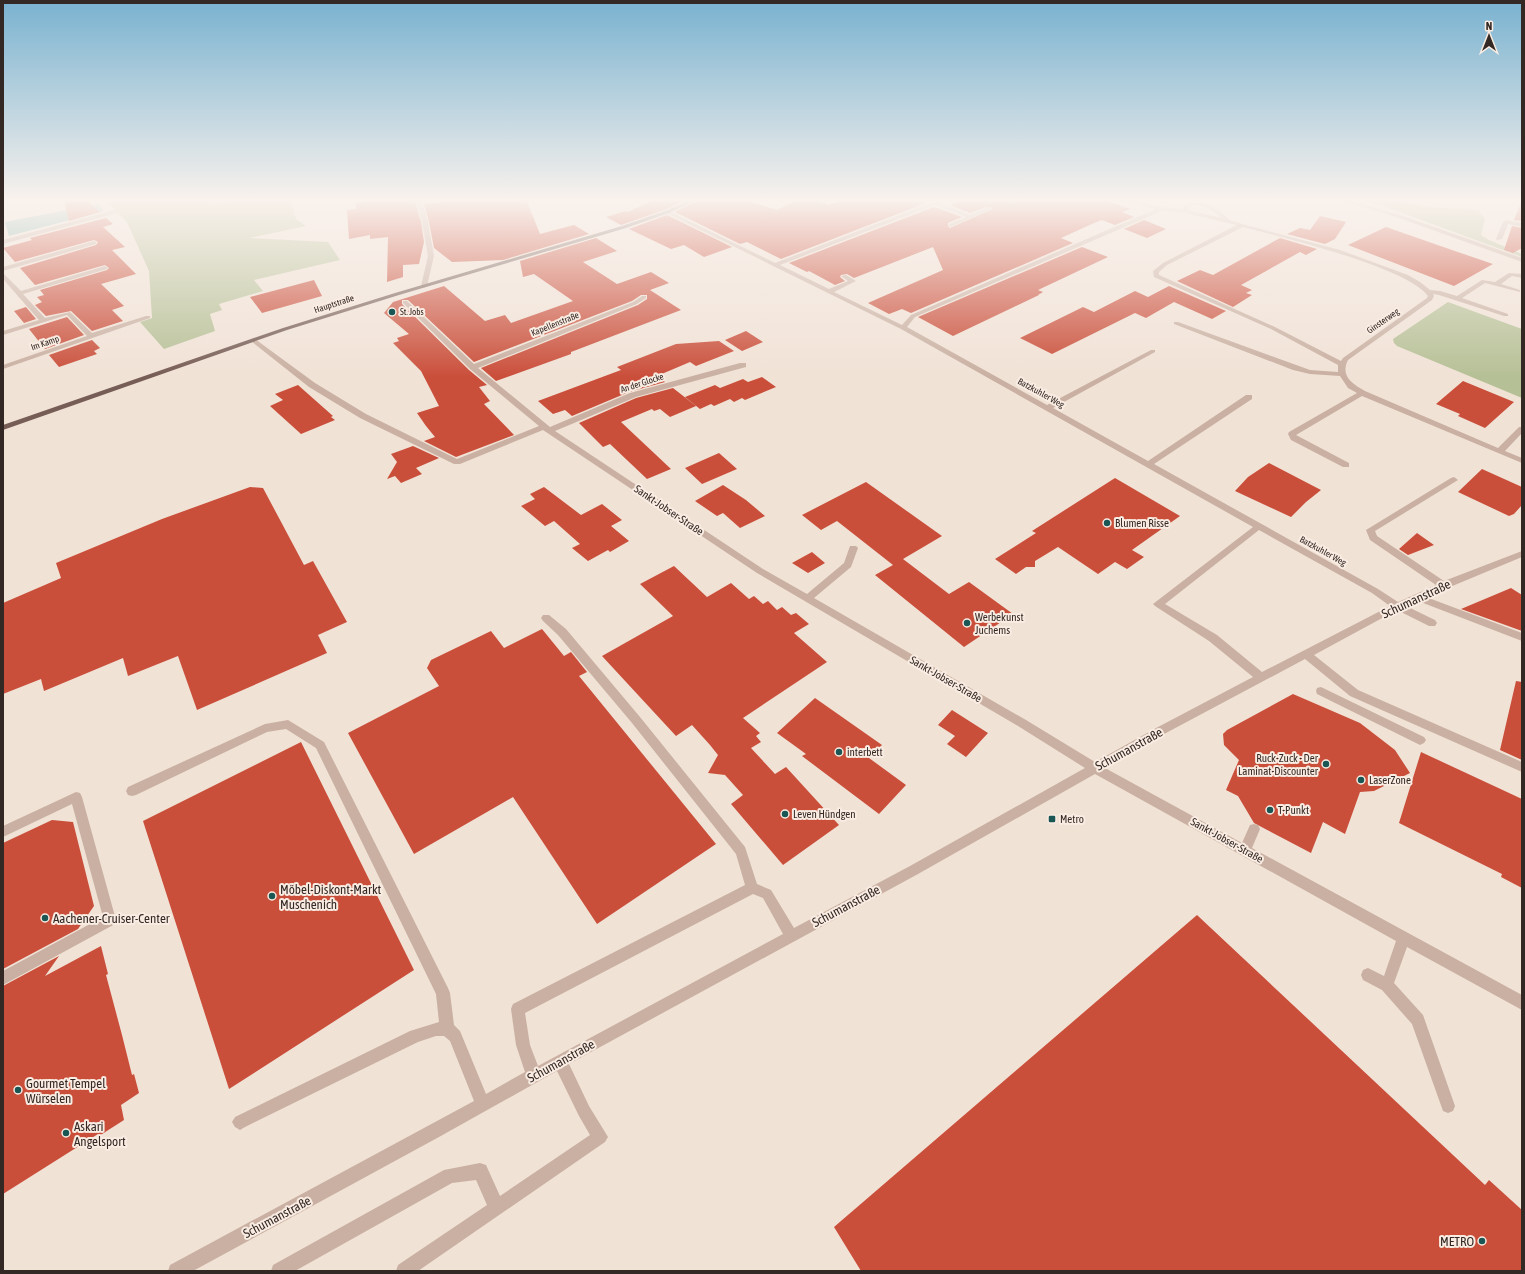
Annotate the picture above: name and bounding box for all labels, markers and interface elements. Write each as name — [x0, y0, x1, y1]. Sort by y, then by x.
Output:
north arrow — [1469, 16, 1509, 56]
text: N — [1486, 20, 1492, 32]
street label: Hauptstraße — [313, 293, 355, 315]
street label: Ginsterweg — [1365, 306, 1401, 336]
marker: St. Jobs — [387, 307, 397, 317]
place label: St. Jobs — [400, 307, 424, 317]
street label: Kapellenstraße — [530, 310, 580, 338]
street label: Im Kamp — [30, 334, 60, 352]
street label: An der Glocke — [619, 371, 665, 395]
street label: Batzkuhler Weg — [1016, 376, 1066, 410]
street label: Sankt-Jobser-Straße — [632, 482, 706, 538]
place label: Blumen Risse — [1115, 517, 1169, 529]
marker: Blumen Risse — [1102, 518, 1112, 528]
street label: Batzkuhler Weg — [1298, 534, 1348, 568]
street label: Schumanstraße — [1379, 576, 1453, 622]
place label: Werbekunst Juchems — [975, 611, 1024, 636]
marker: Werbekunst Juchems — [962, 618, 972, 628]
street label: Sankt-Jobser-Straße — [908, 654, 984, 704]
street label: Schumanstraße — [1093, 724, 1165, 774]
place label: interbett — [847, 746, 883, 758]
marker: interbett — [834, 747, 844, 757]
place label: Ruck-Zuck - Der Laminat-Discounter — [1238, 752, 1319, 777]
marker: Ruck-Zuck - Der Laminat-Discounter — [1321, 759, 1331, 769]
place label: LaserZone — [1369, 774, 1411, 786]
marker: LaserZone — [1356, 775, 1366, 785]
place label: T-Punkt — [1278, 804, 1309, 816]
marker: T-Punkt — [1265, 805, 1275, 815]
place label: Leven Hündgen — [793, 808, 856, 820]
marker: Leven Hündgen — [780, 809, 790, 819]
place label: Metro — [1060, 813, 1084, 825]
marker: Metro — [1047, 814, 1057, 824]
street label: Sankt-Jobser-Straße — [1189, 815, 1265, 865]
place label: Möbel-Diskont-Markt Muschenich — [280, 882, 382, 912]
street label: Schumanstraße — [810, 882, 883, 930]
marker: Möbel-Diskont-Markt Muschenich — [267, 891, 277, 901]
place label: Aachener-Cruiser-Center — [53, 911, 170, 926]
marker: Aachener-Cruiser-Center — [40, 913, 50, 923]
street label: Schumanstraße — [525, 1036, 597, 1086]
place label: Gourmet Tempel Würselen — [26, 1076, 106, 1106]
marker: Gourmet Tempel Würselen — [13, 1085, 23, 1095]
place label: Askari Angelsport — [74, 1119, 126, 1149]
marker: Askari Angelsport — [61, 1128, 71, 1138]
street label: Schumanstraße — [241, 1193, 314, 1241]
place label: METRO — [1440, 1234, 1474, 1249]
marker: METRO — [1477, 1236, 1487, 1246]

